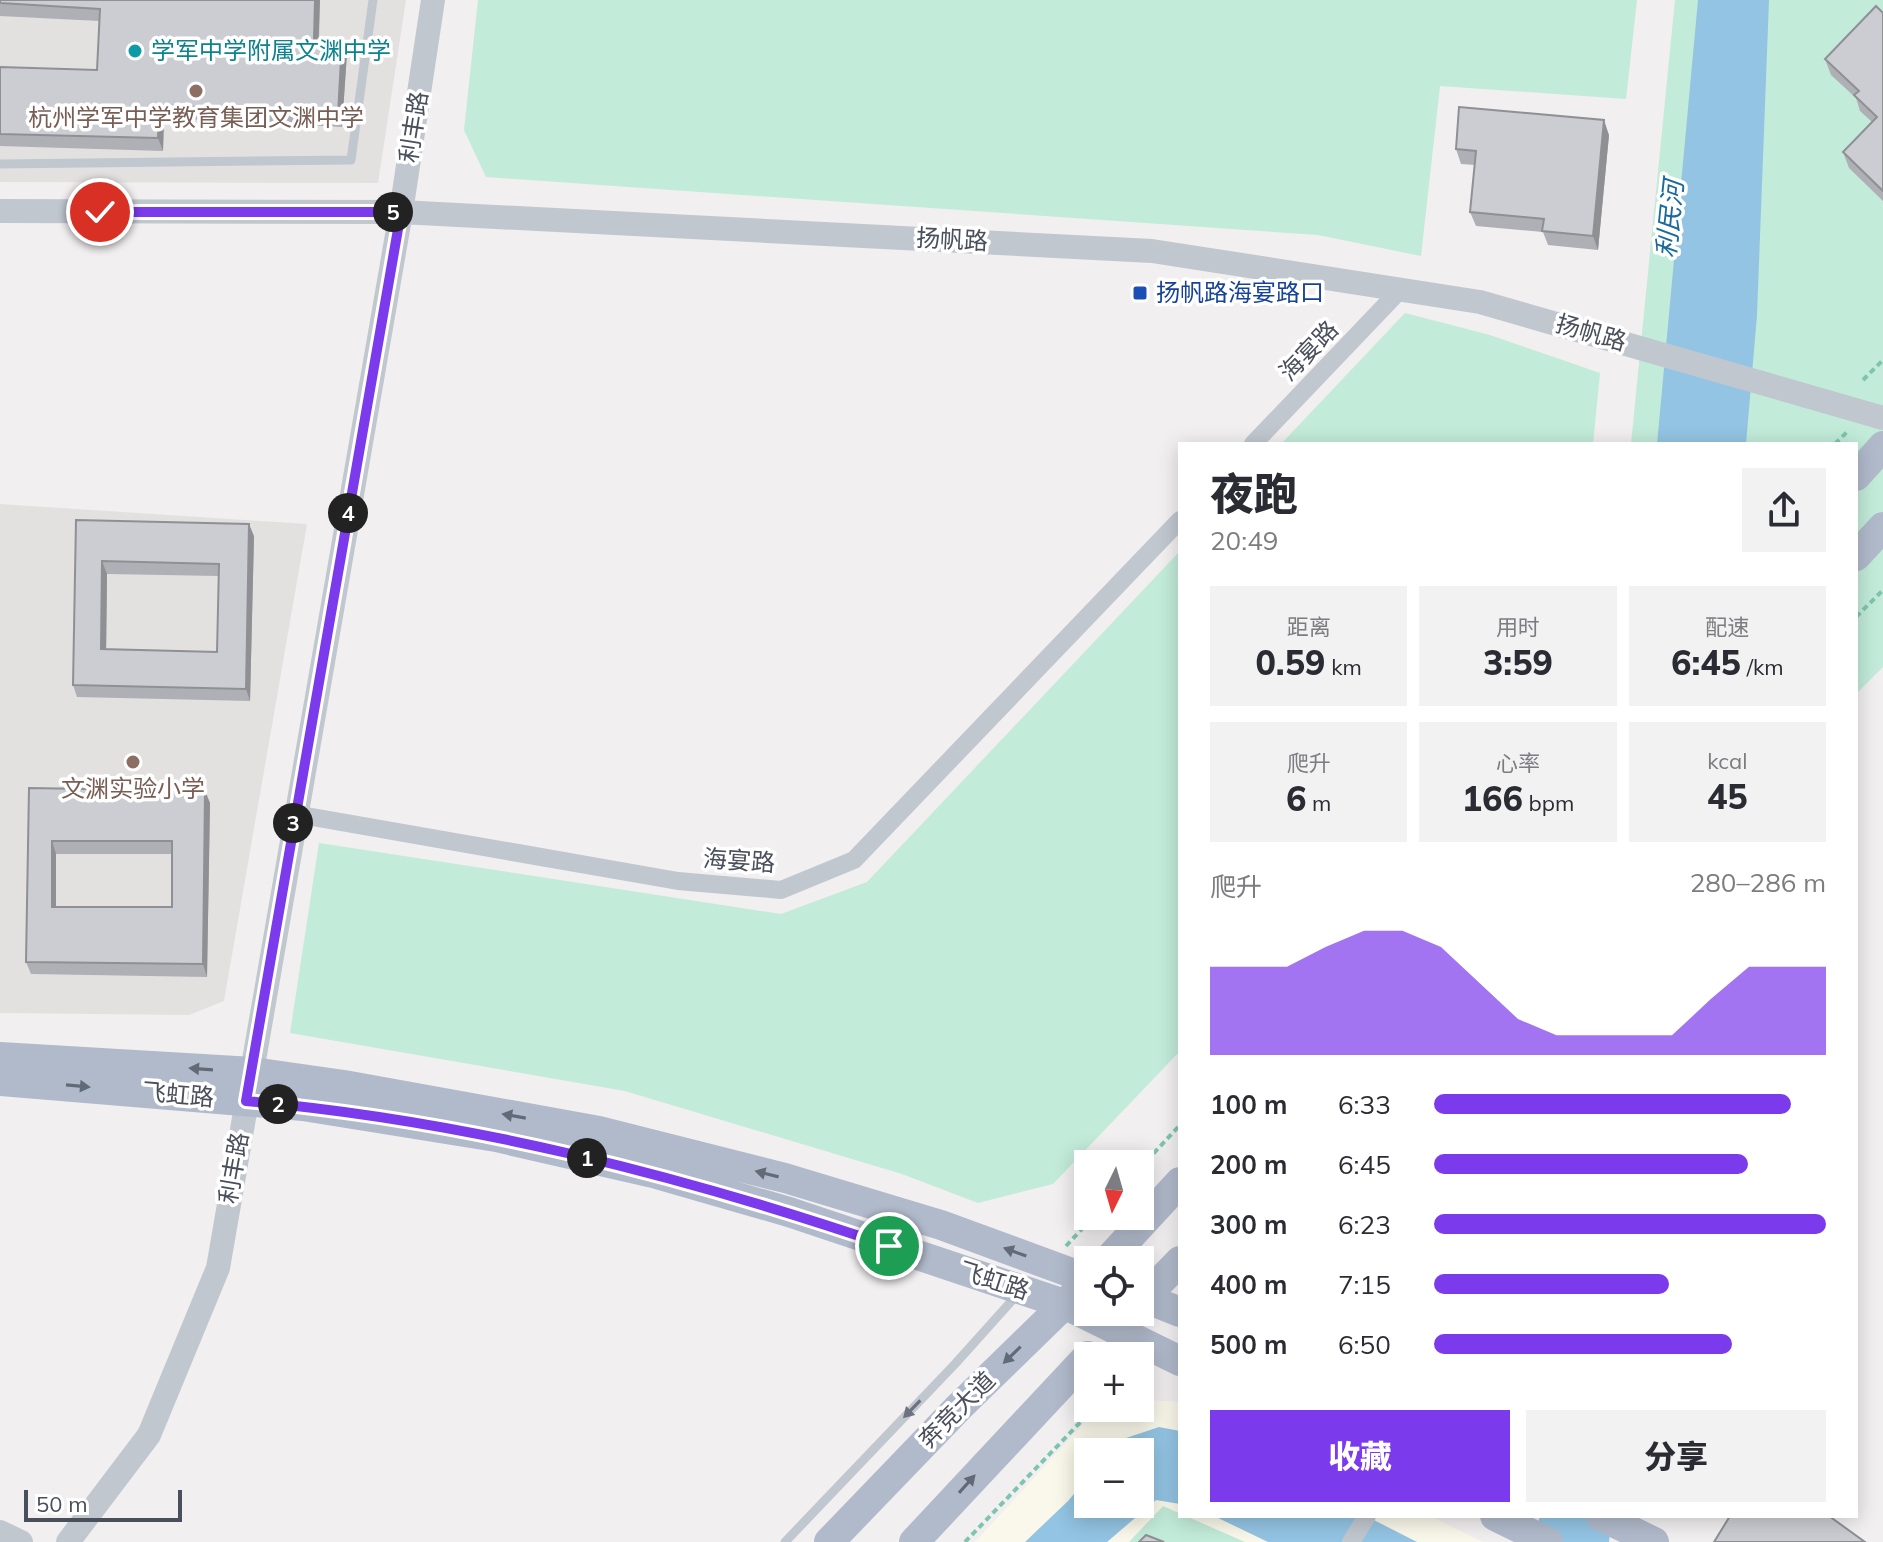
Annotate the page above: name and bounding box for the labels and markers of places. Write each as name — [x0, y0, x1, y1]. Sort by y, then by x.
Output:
place label: 学军中学附属文渊中学 — [151, 35, 391, 65]
marker: 学军中学附属文渊中学 — [126, 42, 144, 60]
marker: 杭州学军中学教育集团文渊中学 — [187, 82, 205, 100]
place label: 杭州学军中学教育集团文渊中学 — [28, 102, 364, 132]
pin — [66, 178, 134, 246]
pin: 5 — [373, 192, 413, 232]
place label: 扬帆路海宴路口 — [1156, 277, 1324, 307]
marker: 扬帆路海宴路口 — [1131, 284, 1149, 302]
pin: 4 — [328, 493, 368, 533]
marker: 文渊实验小学 — [124, 753, 142, 771]
place label: 文渊实验小学 — [61, 773, 205, 803]
pin: 3 — [273, 803, 313, 843]
pin: 2 — [258, 1084, 298, 1124]
pin: 1 — [567, 1138, 607, 1178]
pin — [855, 1212, 923, 1280]

